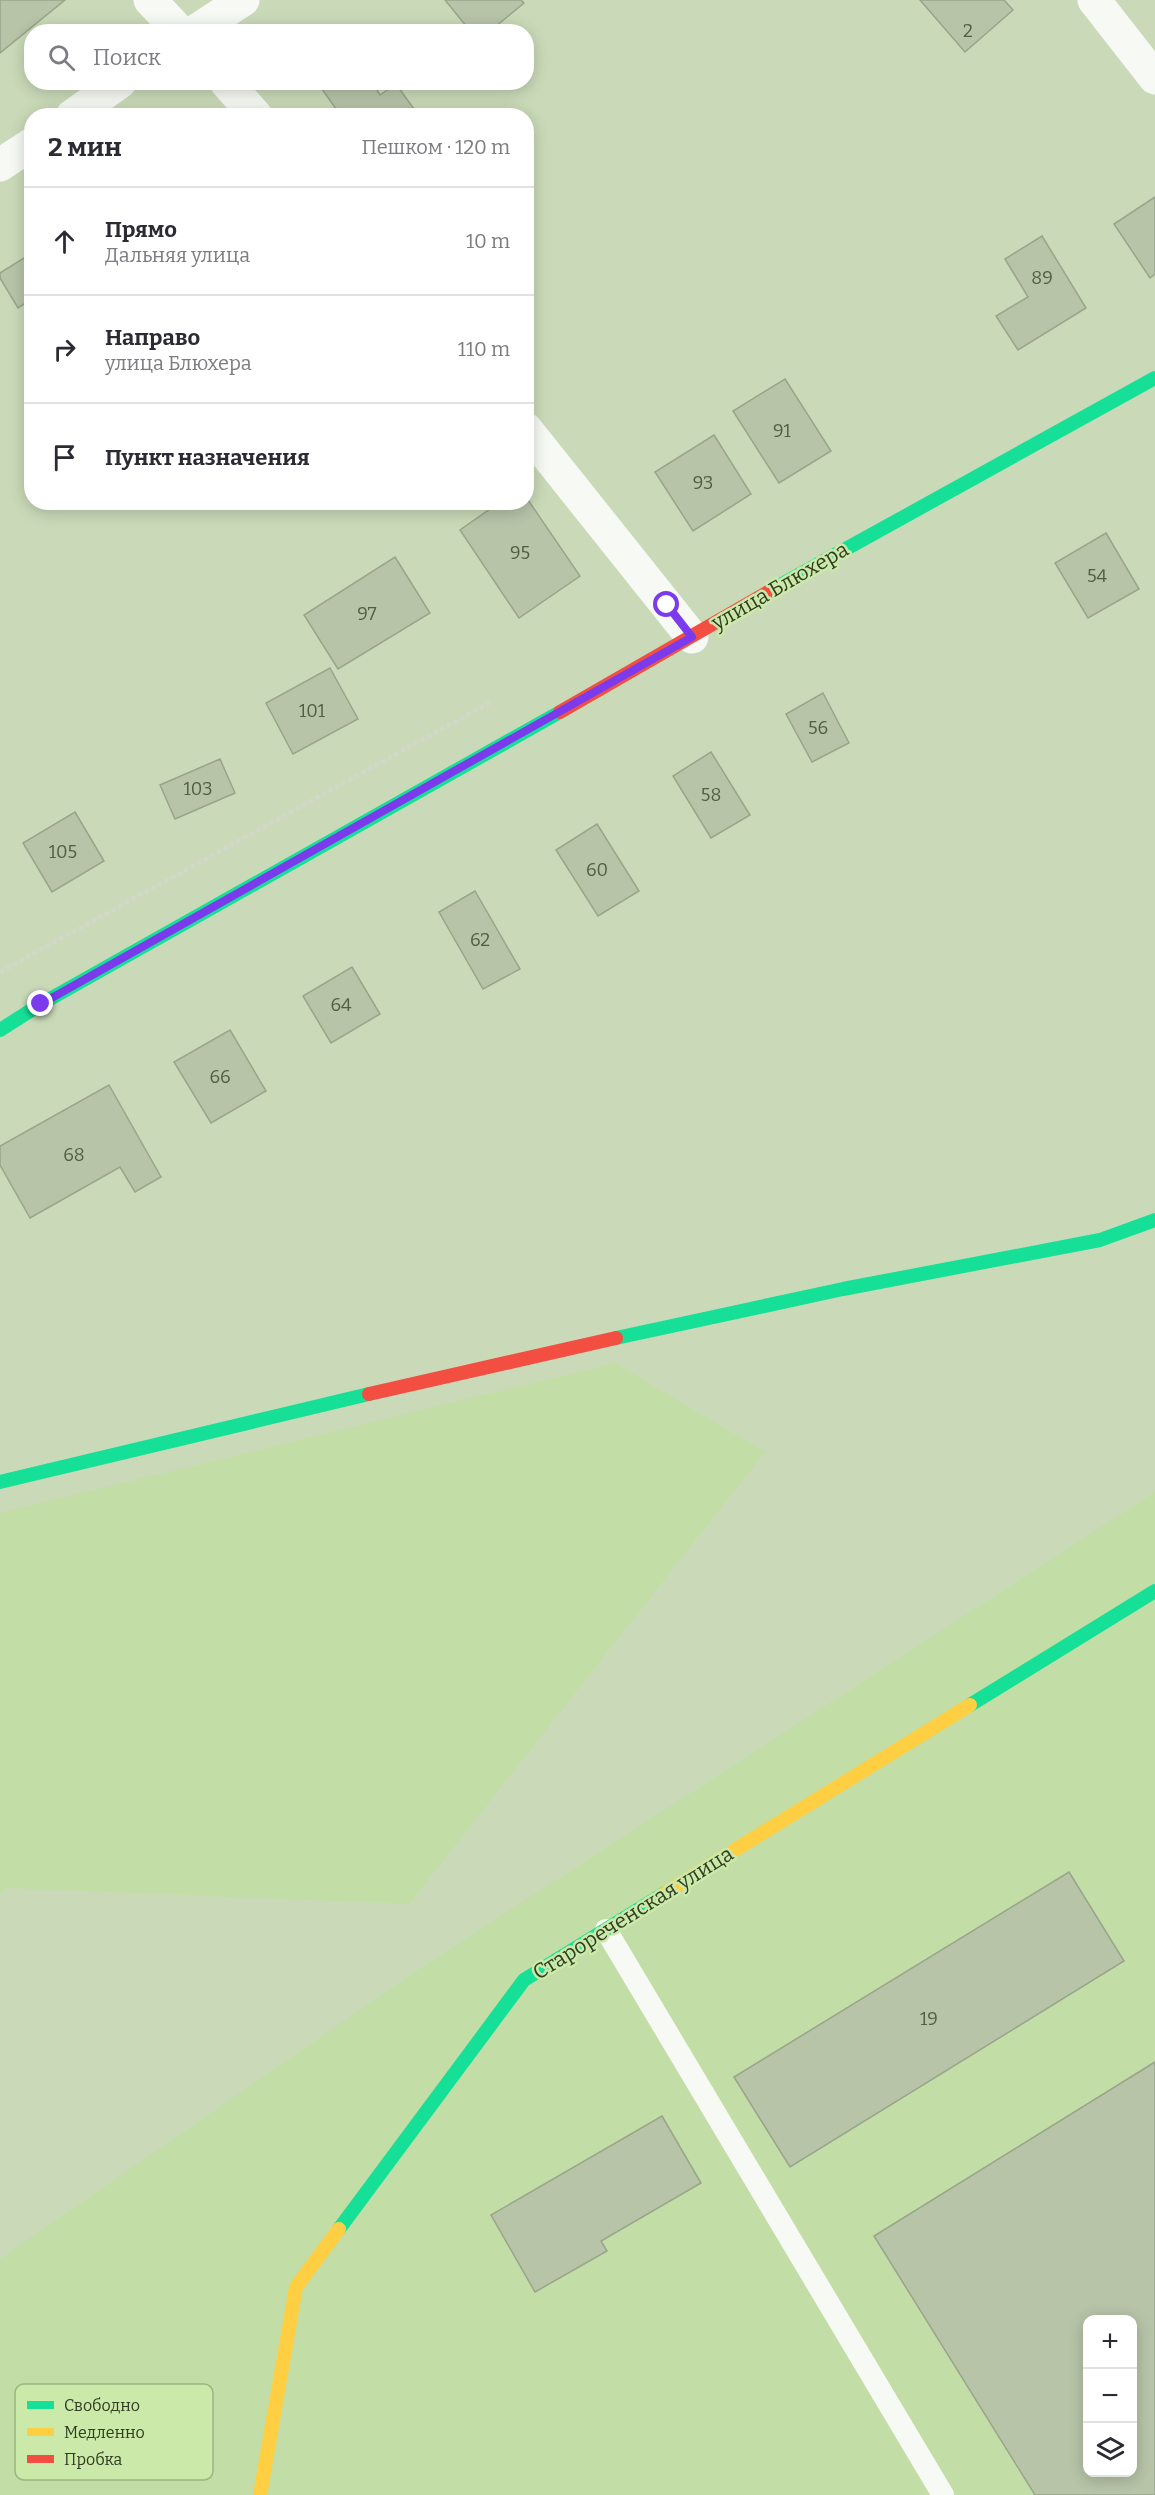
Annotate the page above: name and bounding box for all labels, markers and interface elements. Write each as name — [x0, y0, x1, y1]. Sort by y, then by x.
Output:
house number: 2 — [963, 20, 973, 42]
search box — [24, 24, 534, 90]
icon: search — [45, 41, 78, 74]
text: Поиск — [93, 44, 161, 71]
text: 2 мин — [48, 132, 122, 163]
text: Пешком · 120 m — [361, 135, 510, 159]
text: Прямо — [105, 216, 177, 243]
icon: ahead — [48, 225, 81, 258]
text: 10 m — [466, 229, 510, 253]
text: Дальняя улица — [105, 243, 250, 267]
house number: 89 — [1031, 267, 1053, 289]
text: Направо — [105, 324, 200, 351]
icon: right — [48, 333, 81, 366]
text: 110 m — [458, 337, 510, 361]
text: улица Блюхера — [105, 351, 252, 375]
house number: 91 — [773, 420, 792, 442]
icon: arrive — [48, 441, 81, 474]
text: Пункт назначения — [105, 444, 310, 471]
house number: 93 — [693, 472, 713, 494]
street label: улица Блюхера — [706, 536, 854, 636]
house number: 95 — [510, 542, 530, 564]
house number: 54 — [1087, 565, 1108, 587]
route start — [653, 591, 679, 617]
house number: 97 — [357, 603, 377, 625]
house number: 101 — [299, 700, 326, 722]
house number: 56 — [808, 717, 828, 739]
house number: 103 — [183, 778, 213, 800]
house number: 58 — [701, 784, 721, 806]
house number: 105 — [49, 841, 77, 863]
house number: 60 — [586, 859, 608, 881]
house number: 62 — [470, 929, 490, 951]
route end — [27, 990, 53, 1016]
house number: 64 — [330, 994, 352, 1016]
house number: 66 — [209, 1066, 231, 1088]
house number: 68 — [63, 1144, 85, 1166]
street label: Старореченская улица — [528, 1840, 739, 1985]
house number: 19 — [920, 2008, 938, 2030]
map controls — [1083, 2315, 1137, 2477]
button: + — [1083, 2315, 1137, 2369]
button: − — [1083, 2369, 1137, 2423]
legend — [15, 2384, 213, 2480]
text: Свободно — [64, 2396, 140, 2415]
text: Медленно — [64, 2423, 145, 2442]
button: layers — [1083, 2423, 1137, 2477]
text: Пробка — [64, 2450, 123, 2469]

